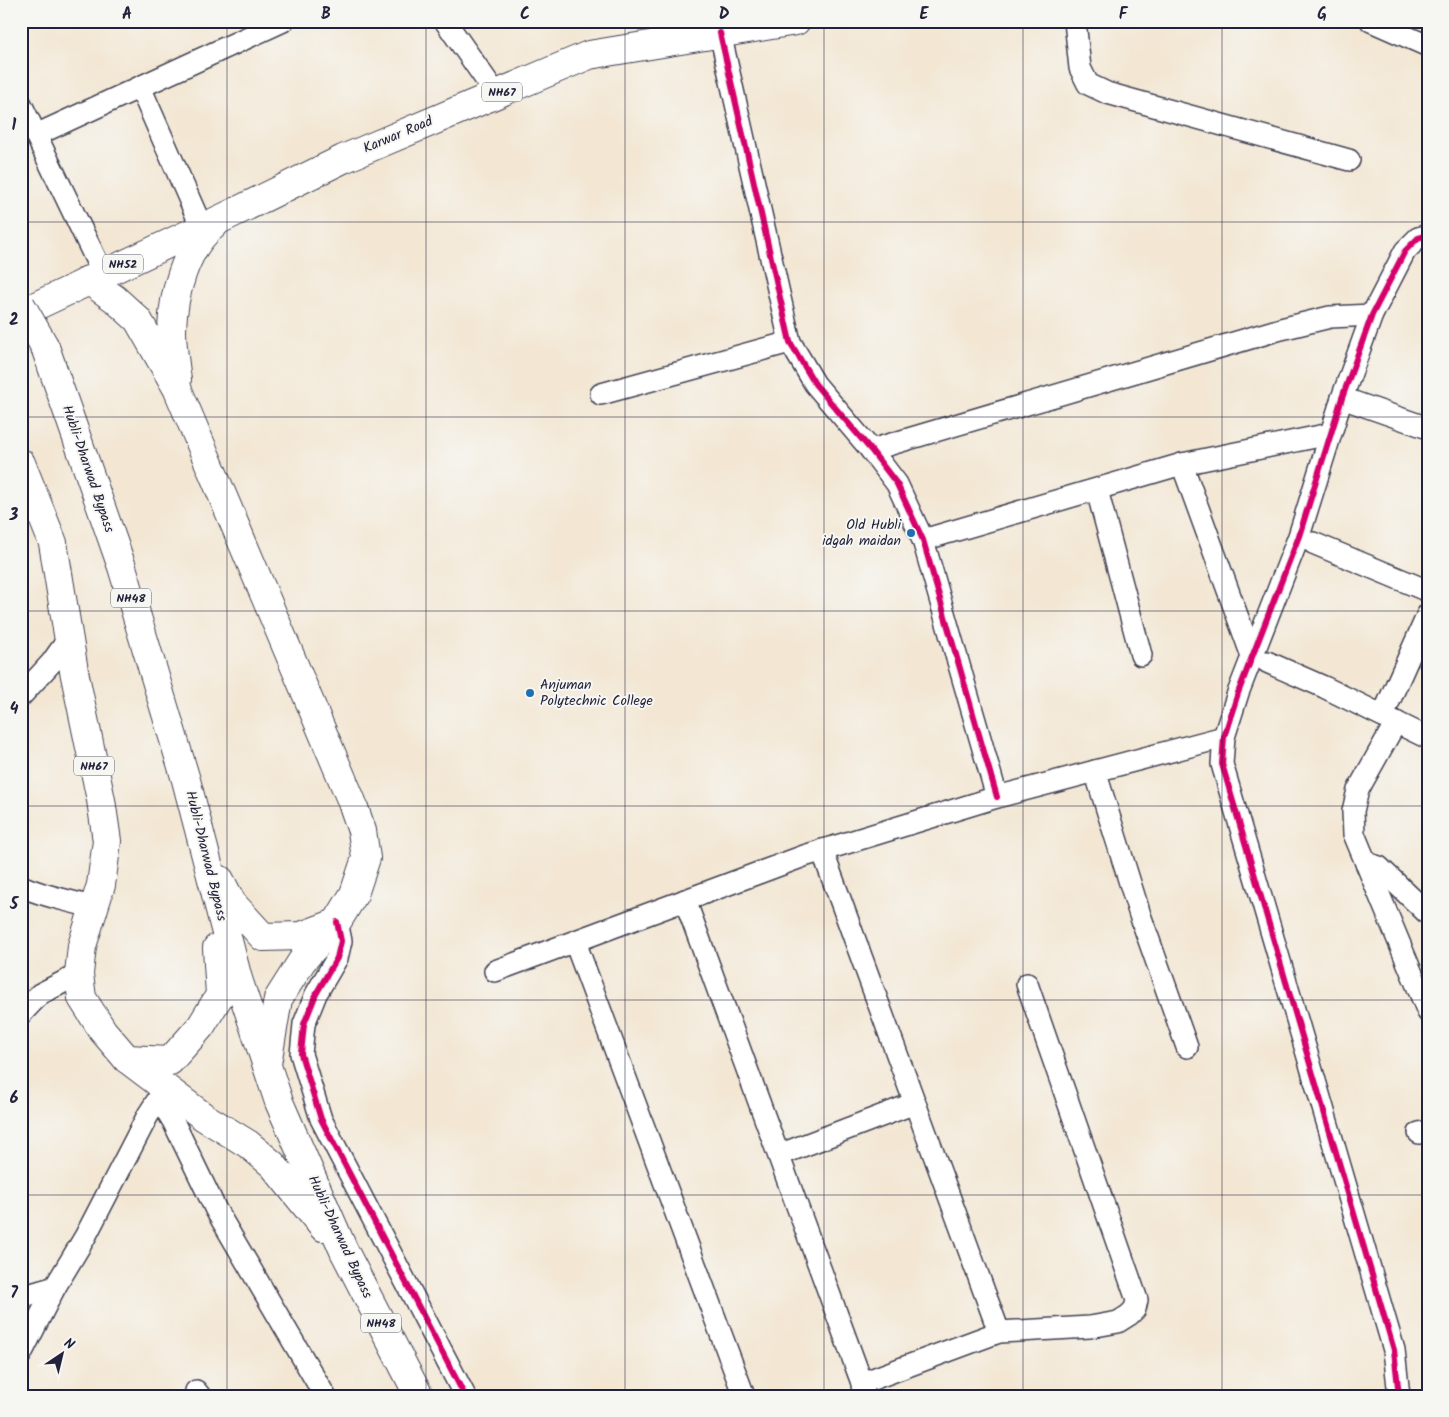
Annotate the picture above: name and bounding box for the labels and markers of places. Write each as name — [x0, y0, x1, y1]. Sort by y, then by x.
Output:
place label: Old Hubli idgah maidan — [822, 514, 902, 552]
marker: Old Hubli idgah maidan — [905, 527, 917, 539]
place label: Anjuman Polytechnic College — [540, 674, 654, 712]
marker: Anjuman Polytechnic College — [524, 687, 536, 699]

